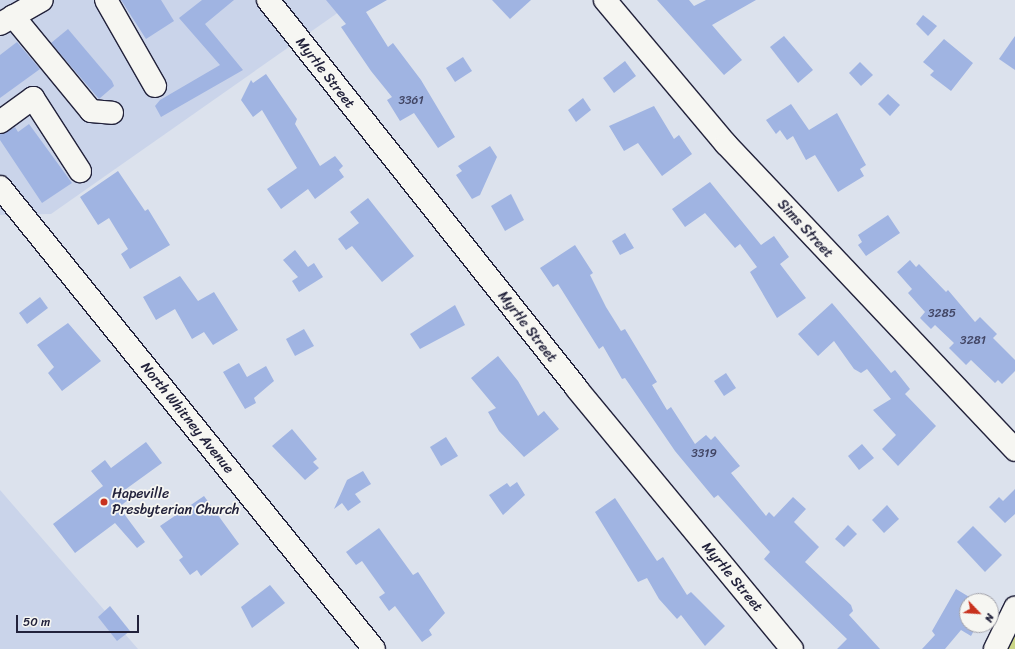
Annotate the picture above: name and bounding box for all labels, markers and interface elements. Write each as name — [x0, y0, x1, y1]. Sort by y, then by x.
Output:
street label: Myrtle Street — [292, 34, 358, 112]
house number: 3361 — [398, 94, 424, 108]
street label: Sims Street — [774, 196, 836, 262]
street label: Myrtle Street — [494, 288, 560, 366]
house number: 3285 — [928, 307, 956, 321]
house number: 3281 — [960, 334, 986, 348]
street label: North Whitney Avenue — [137, 359, 237, 477]
house number: 3319 — [691, 447, 717, 461]
place label: Hapeville Presbyterian Church — [112, 486, 239, 518]
marker: Hapeville Presbyterian Church — [99, 497, 109, 507]
street label: Myrtle Street — [698, 539, 766, 615]
north arrow — [959, 593, 999, 633]
scale bar — [18, 607, 141, 633]
text: N — [979, 610, 1000, 625]
text: 50 m — [23, 611, 50, 633]

